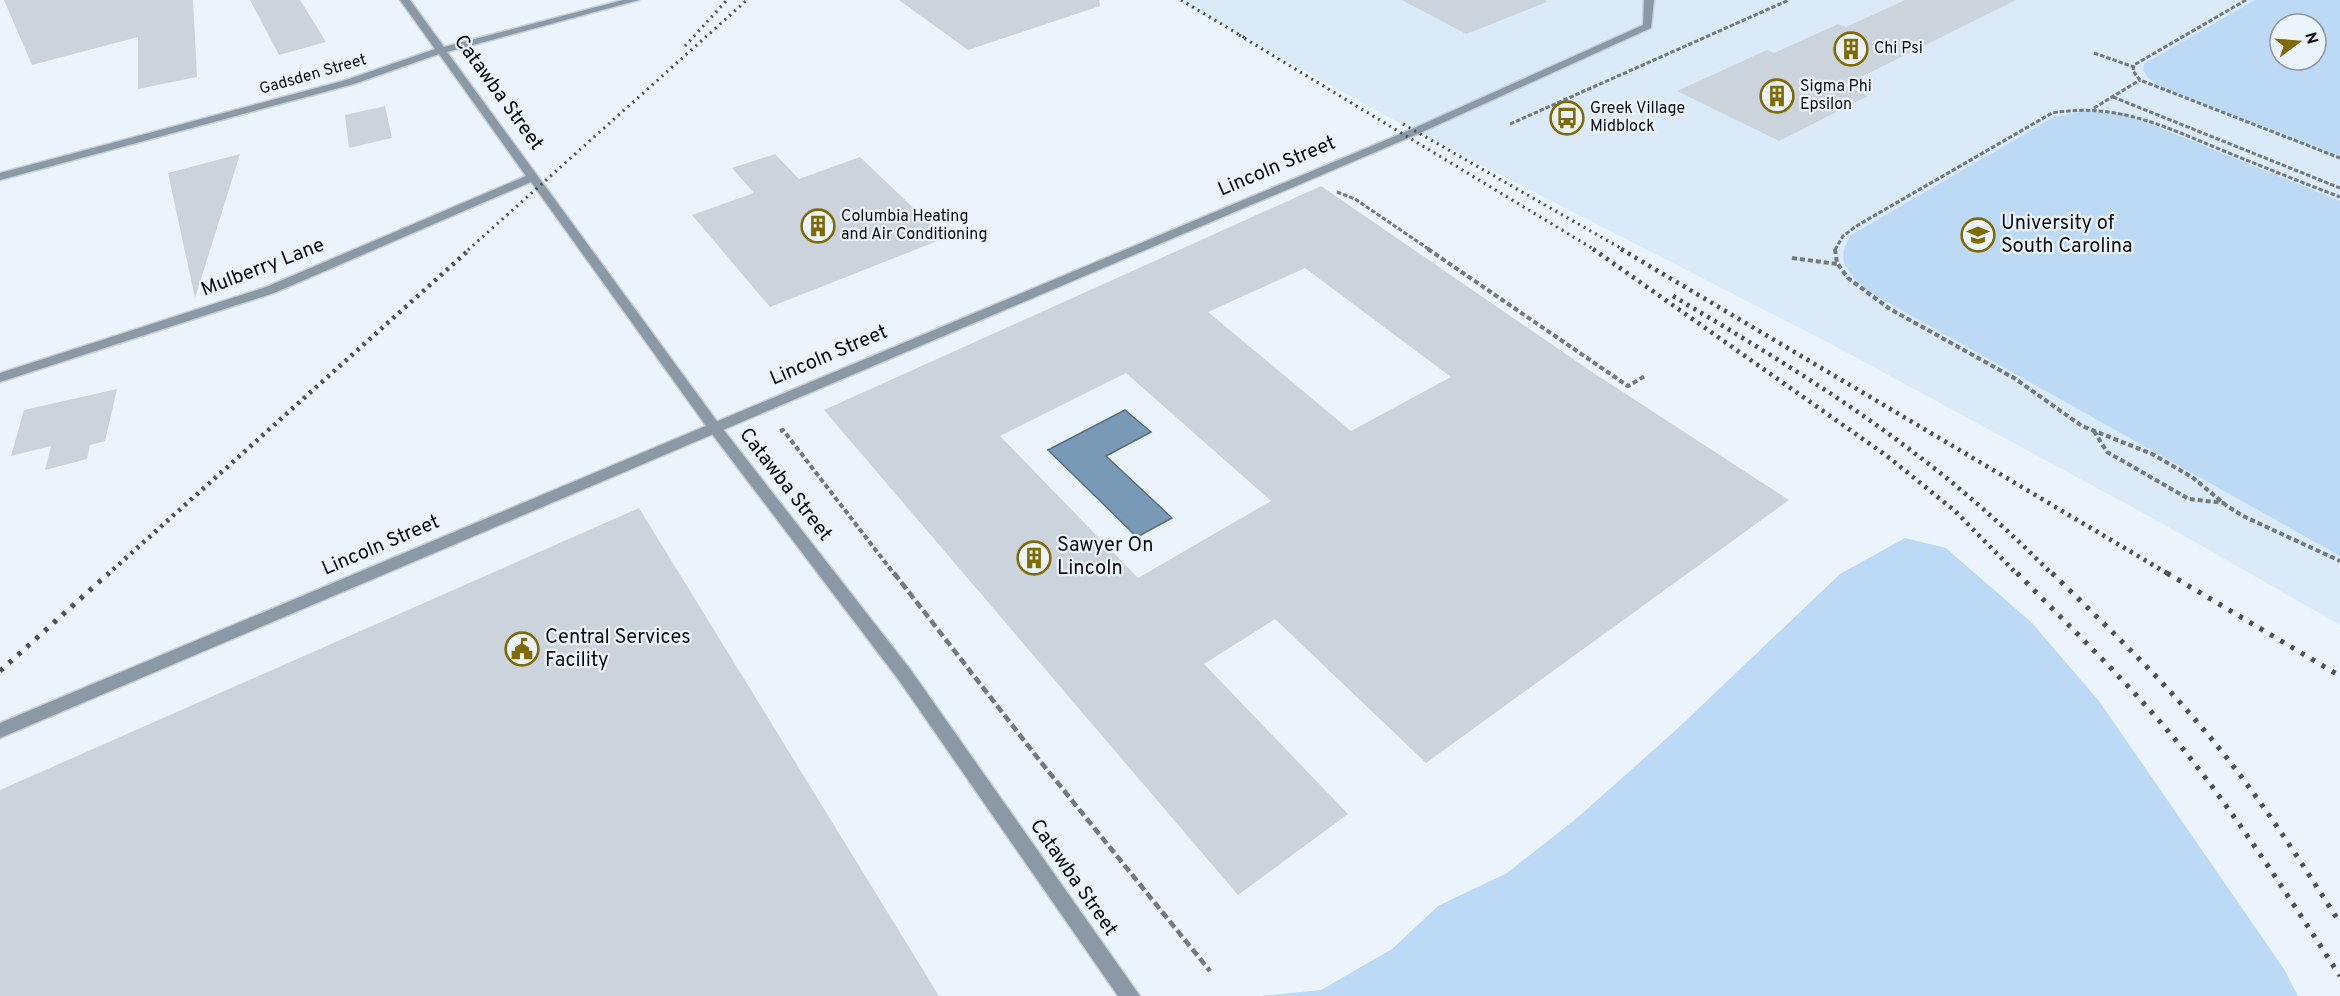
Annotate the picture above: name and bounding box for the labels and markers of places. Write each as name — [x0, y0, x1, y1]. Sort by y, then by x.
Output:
building icon: Chi Psi — [1833, 31, 1869, 67]
place label: Chi Psi — [1874, 39, 1923, 59]
place label: Sigma Phi Epsilon — [1800, 77, 1872, 115]
building icon: Sigma Phi Epsilon — [1759, 78, 1795, 114]
place label: Greek Village Midblock — [1590, 99, 1685, 137]
bus stop icon: Greek Village Midblock — [1549, 100, 1585, 136]
place label: Columbia Heating and Air Conditioning — [841, 207, 987, 245]
building icon: Columbia Heating and Air Conditioning — [800, 208, 836, 244]
place label: University of South Carolina — [2001, 211, 2133, 260]
school or university icon: University of South Carolina — [1960, 217, 1996, 253]
place label: Sawyer On Lincoln — [1057, 533, 1153, 582]
building icon: Sawyer On Lincoln — [1016, 540, 1052, 576]
place label: Central Services Facility — [545, 625, 691, 674]
public building icon: Central Services Facility — [504, 631, 540, 667]

